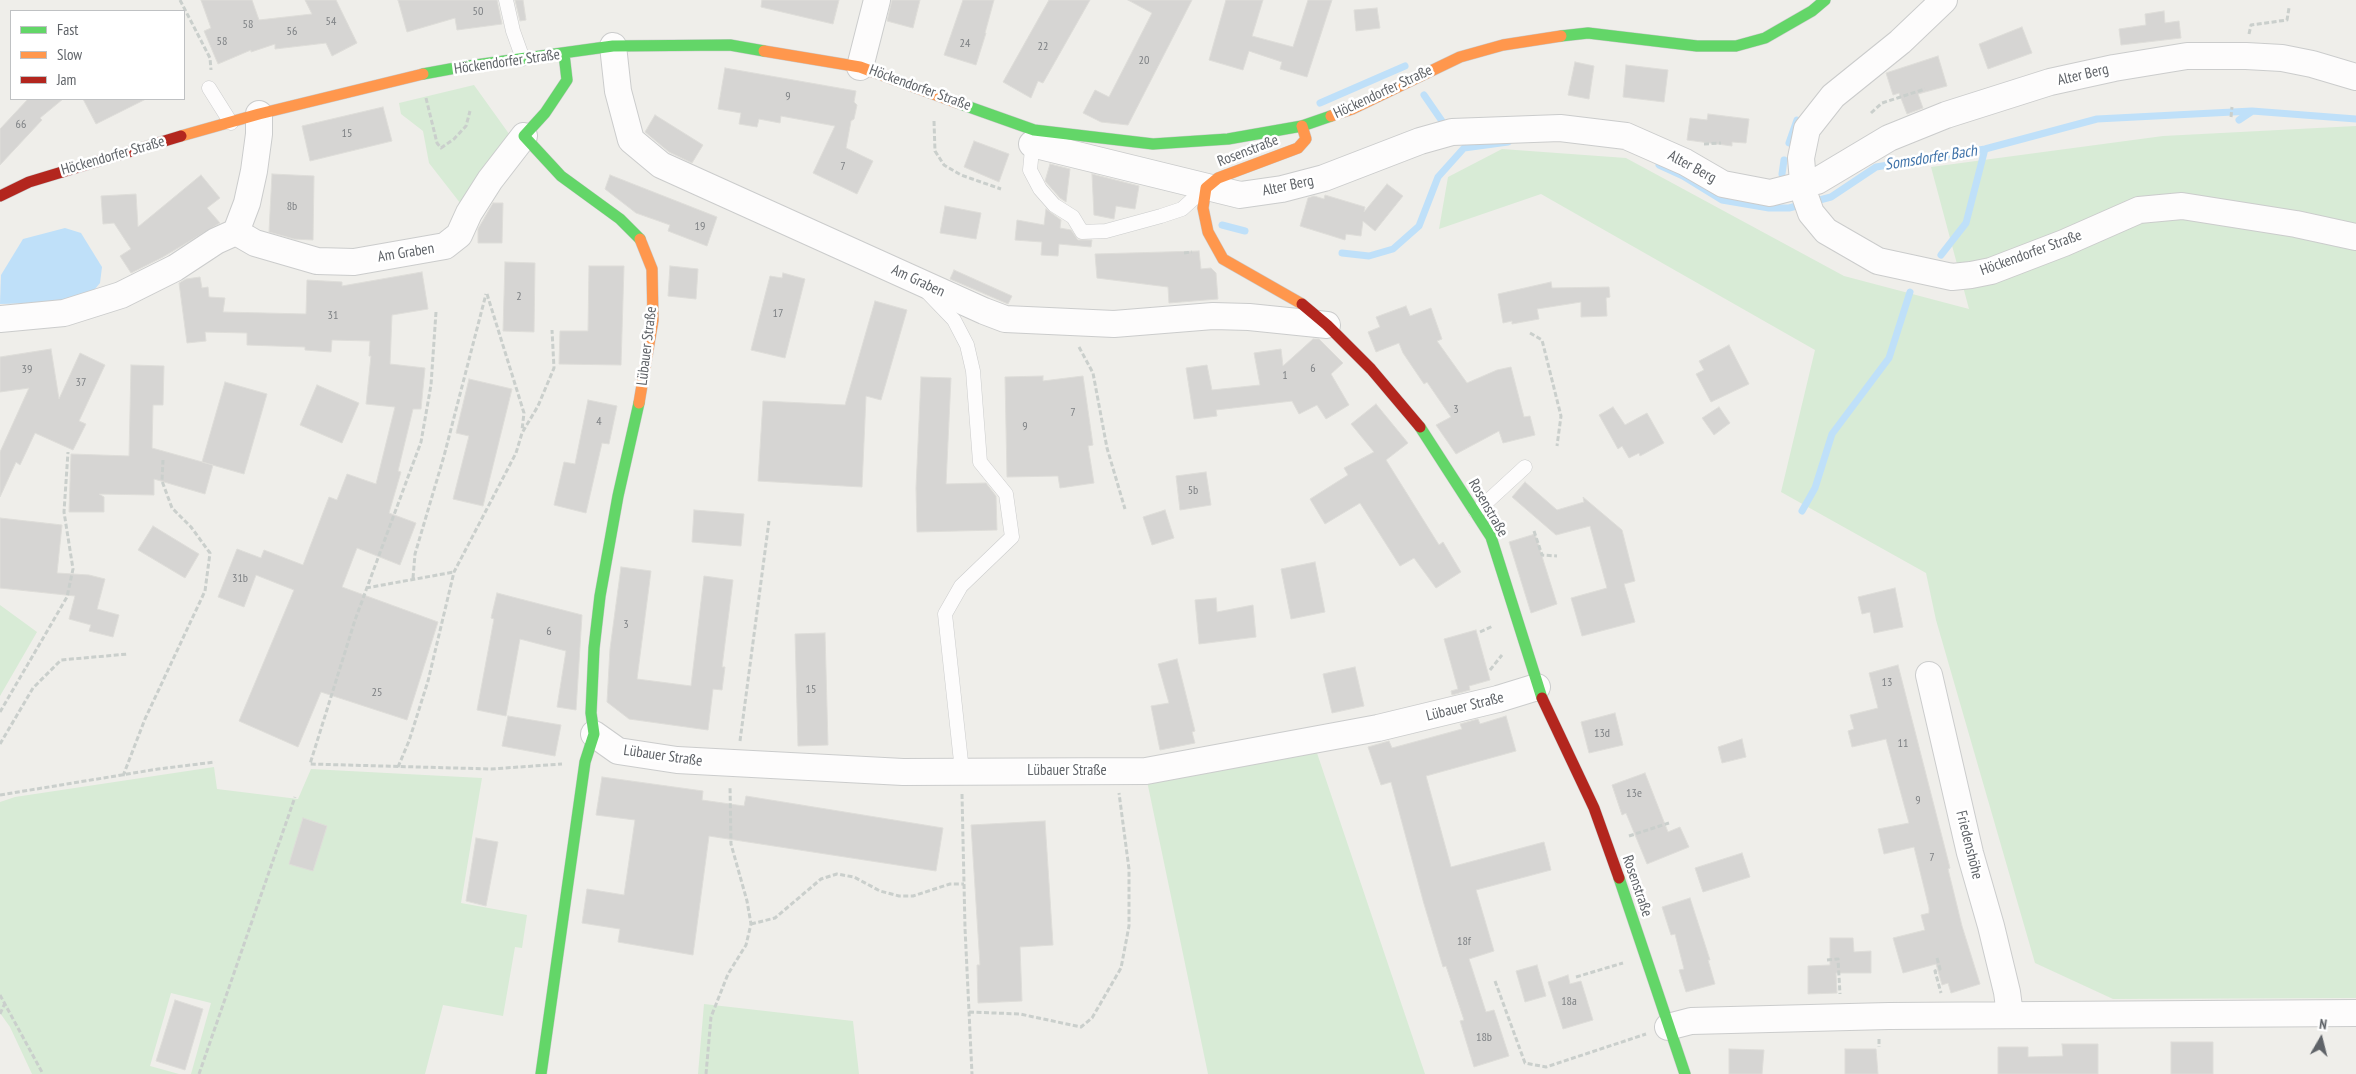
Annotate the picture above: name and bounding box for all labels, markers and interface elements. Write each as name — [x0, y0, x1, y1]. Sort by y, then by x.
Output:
house number: 50 — [473, 5, 483, 19]
legend — [10, 10, 185, 100]
house number: 54 — [326, 15, 336, 29]
house number: 58 — [243, 18, 253, 32]
text: Fast — [57, 20, 78, 39]
house number: 56 — [287, 25, 297, 39]
house number: 58 — [217, 35, 227, 49]
house number: 24 — [960, 37, 970, 51]
house number: 22 — [1038, 40, 1048, 54]
text: Slow — [57, 45, 82, 64]
street label: Höckendorfer Straße — [453, 46, 561, 78]
house number: 20 — [1139, 54, 1149, 68]
street label: Alter Berg — [2056, 60, 2110, 90]
street label: Höckendorfer Straße — [867, 61, 973, 115]
street label: Höckendorfer Straße — [1331, 61, 1435, 123]
text: Jam — [57, 70, 76, 89]
house number: 9 — [785, 90, 791, 104]
house number: 66 — [16, 118, 26, 132]
house number: 15 — [342, 127, 352, 141]
street label: Rosenstraße — [1215, 131, 1281, 171]
street label: Höckendorfer Straße — [59, 133, 167, 179]
water label: Somsdorfer Bach — [1884, 141, 1978, 175]
street label: Alter Berg — [1665, 147, 1719, 187]
house number: 7 — [840, 160, 846, 174]
street label: Alter Berg — [1261, 172, 1315, 200]
house number: 8b — [287, 200, 297, 214]
house number: 19 — [695, 220, 705, 234]
street label: Höckendorfer Straße — [1978, 226, 2084, 280]
street label: Am Graben — [377, 240, 435, 266]
street label: Am Graben — [888, 261, 948, 301]
house number: 2 — [516, 290, 522, 304]
street label: Lübauer Straße — [633, 305, 661, 387]
house number: 17 — [773, 307, 783, 321]
house number: 31 — [328, 309, 338, 323]
house number: 6 — [1310, 362, 1316, 376]
house number: 39 — [22, 363, 32, 377]
house number: 1 — [1282, 369, 1288, 383]
house number: 37 — [76, 376, 86, 390]
house number: 3 — [1453, 403, 1459, 417]
house number: 7 — [1070, 406, 1076, 420]
house number: 4 — [596, 415, 602, 429]
house number: 9 — [1022, 420, 1028, 434]
street label: Rosenstraße — [1464, 476, 1512, 540]
house number: 5b — [1188, 484, 1198, 498]
house number: 31b — [232, 572, 248, 586]
house number: 3 — [623, 618, 629, 632]
house number: 6 — [546, 625, 552, 639]
house number: 13 — [1882, 676, 1892, 690]
house number: 15 — [806, 683, 816, 697]
house number: 25 — [372, 686, 382, 700]
street label: Lübauer Straße — [1424, 689, 1506, 725]
house number: 13d — [1594, 727, 1610, 741]
house number: 11 — [1898, 737, 1908, 751]
street label: Lübauer Straße — [622, 742, 704, 770]
street label: Lübauer Straße — [1027, 762, 1107, 780]
house number: 13e — [1626, 787, 1642, 801]
house number: 9 — [1915, 794, 1921, 808]
street label: Friedenshöhe — [1952, 809, 1986, 881]
house number: 7 — [1929, 851, 1935, 865]
street label: Rosenstraße — [1618, 853, 1656, 919]
house number: 18f — [1457, 935, 1471, 949]
house number: 18a — [1561, 995, 1577, 1009]
north arrow — [2296, 1014, 2346, 1064]
text: N — [2318, 1015, 2328, 1034]
house number: 18b — [1476, 1031, 1492, 1045]

